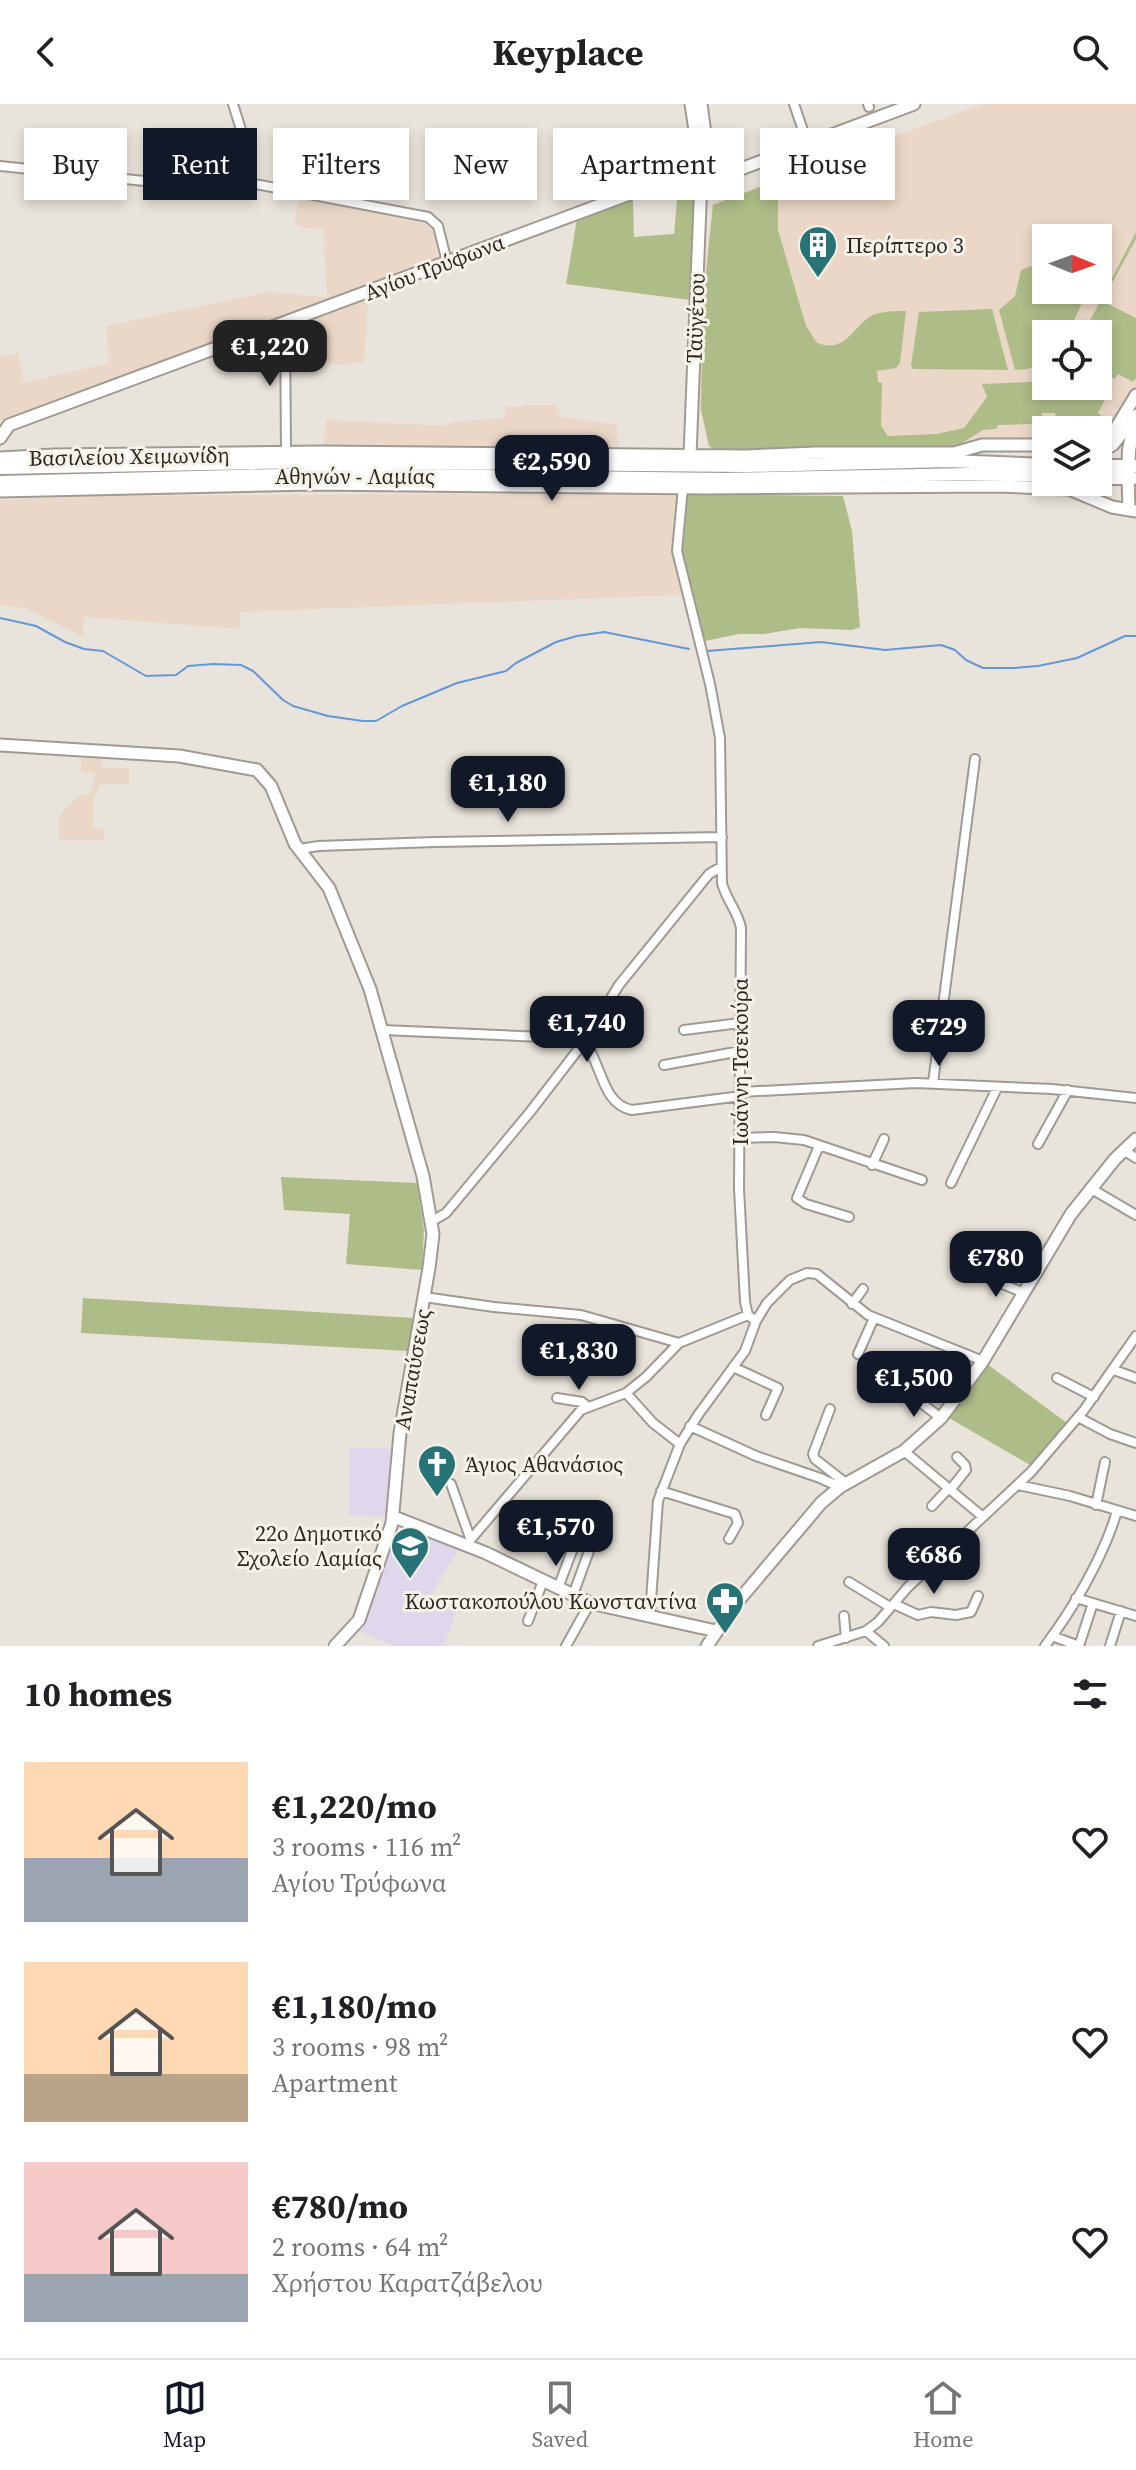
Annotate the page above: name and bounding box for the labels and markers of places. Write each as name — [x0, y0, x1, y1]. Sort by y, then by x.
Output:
building icon: Περίπτερο 3 — [797, 224, 839, 279]
place label: Περίπτερο 3 — [846, 230, 964, 260]
pin: €1,220 — [205, 320, 335, 388]
pin: €2,590 — [487, 435, 617, 503]
pin: €1,180 — [443, 756, 573, 824]
pin: €1,740 — [522, 996, 652, 1064]
pin: €729 — [892, 1000, 986, 1068]
pin: €780 — [949, 1231, 1043, 1299]
pin: €1,830 — [514, 1324, 644, 1392]
pin: €1,500 — [849, 1351, 979, 1419]
church icon: Άγιος Αθανάσιος — [416, 1443, 458, 1498]
place label: Άγιος Αθανάσιος — [465, 1449, 623, 1479]
pin: €1,570 — [491, 1500, 621, 1568]
place label: 22ο Δημοτικό Σχολείο Λαμίας — [237, 1518, 382, 1573]
school or university icon: 22ο Δημοτικό Σχολείο Λαμίας — [389, 1525, 431, 1580]
pin: €686 — [887, 1528, 981, 1596]
pharmacy icon: Κωστακοπούλου Κωνσταντίνα — [704, 1580, 746, 1635]
place label: Κωστακοπούλου Κωνσταντίνα — [405, 1586, 697, 1616]

